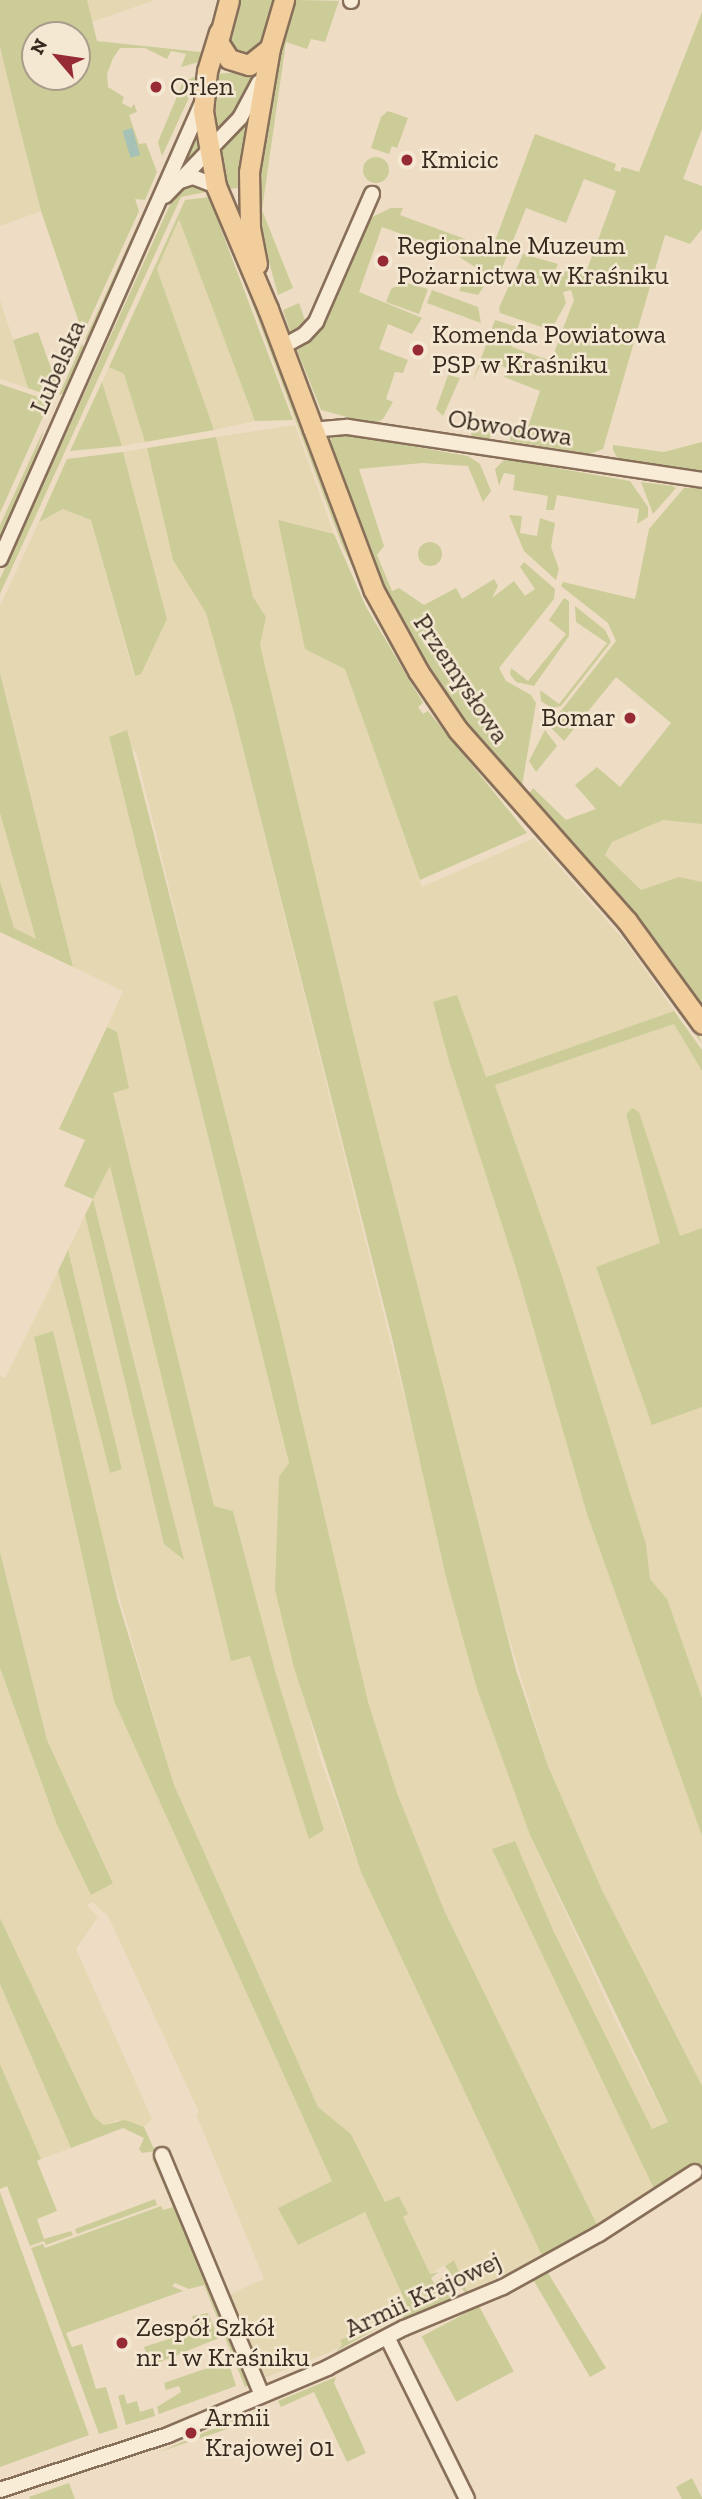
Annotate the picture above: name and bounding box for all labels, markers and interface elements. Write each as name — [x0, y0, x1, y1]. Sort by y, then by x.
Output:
north arrow — [21, 21, 91, 91]
text: N — [25, 35, 53, 58]
place label: Orlen — [170, 71, 234, 103]
marker: Orlen — [148, 79, 164, 95]
place label: Kmicic — [421, 144, 499, 176]
marker: Kmicic — [399, 152, 415, 168]
place label: Regionalne Muzeum Pożarnictwa w Kraśniku — [397, 230, 670, 292]
marker: Regionalne Muzeum Pożarnictwa w Kraśniku — [375, 253, 391, 269]
street label: Lubelska — [24, 315, 92, 419]
place label: Komenda Powiatowa PSP w Kraśniku — [432, 319, 666, 380]
marker: Komenda Powiatowa PSP w Kraśniku — [410, 342, 426, 358]
street label: Obwodowa — [446, 403, 574, 453]
street label: Przemysłowa — [406, 609, 516, 749]
place label: Bomar — [541, 702, 616, 734]
marker: Bomar — [622, 710, 638, 726]
street label: Armii Krajowej — [340, 2245, 506, 2345]
place label: Zespół Szkół nr 1 w Kraśniku — [136, 2312, 311, 2374]
marker: Zespół Szkół nr 1 w Kraśniku — [114, 2335, 130, 2351]
place label: Armii Krajowej 01 — [205, 2402, 334, 2464]
marker: Armii Krajowej 01 — [183, 2425, 199, 2441]

